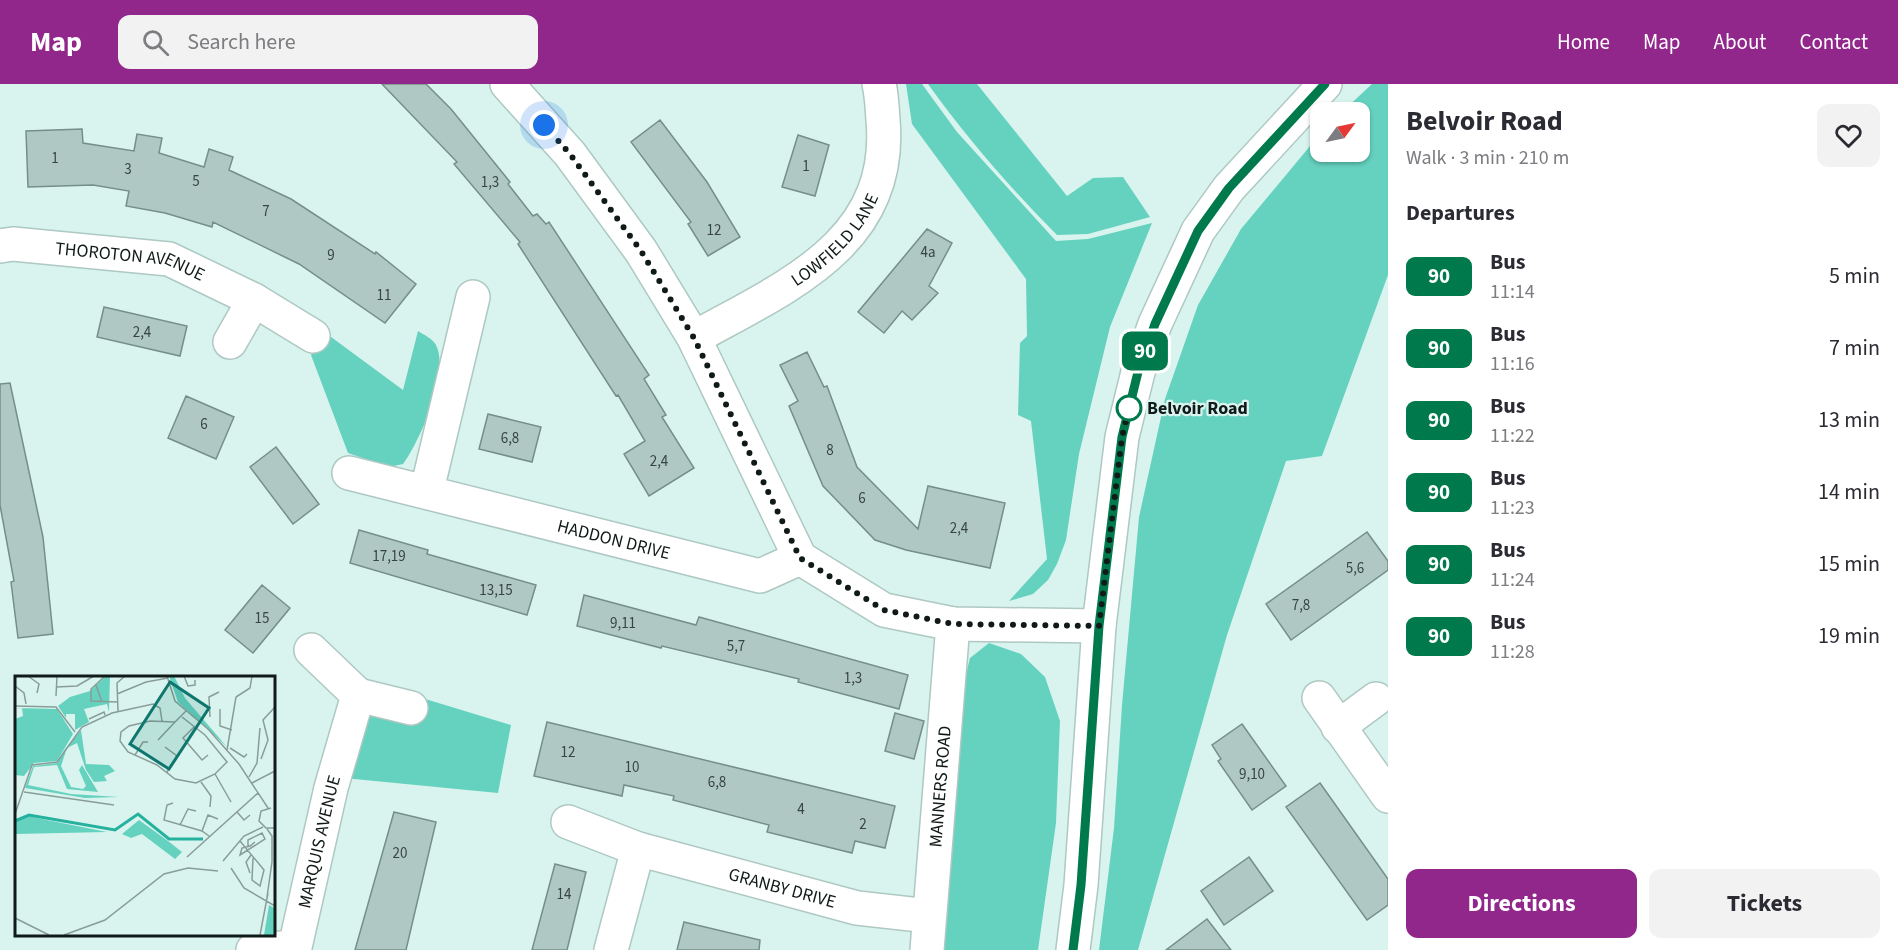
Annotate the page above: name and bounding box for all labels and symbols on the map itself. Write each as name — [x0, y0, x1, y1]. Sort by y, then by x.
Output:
north arrow — [1310, 102, 1370, 162]
your location — [529, 110, 559, 140]
house number: 1 — [51, 148, 59, 169]
house number: 1 — [802, 156, 810, 177]
house number: 3 — [124, 159, 132, 180]
house number: 5 — [192, 171, 200, 192]
house number: 1,3 — [481, 172, 499, 193]
street label: LOWFIELD LANE — [786, 189, 885, 292]
house number: 7 — [262, 201, 270, 222]
house number: 12 — [707, 220, 721, 241]
street label: THOROTON AVENUE — [54, 236, 209, 287]
house number: 4a — [920, 242, 936, 263]
house number: 9 — [327, 245, 335, 266]
house number: 11 — [377, 285, 391, 306]
house number: 2,4 — [133, 322, 152, 343]
line badge: 90 — [1118, 332, 1172, 370]
marker: Belvoir Road — [1116, 395, 1142, 421]
place label: Belvoir Road — [1147, 396, 1248, 421]
house number: 6 — [200, 414, 208, 435]
house number: 6,8 — [501, 428, 519, 449]
house number: 8 — [826, 440, 834, 461]
house number: 2,4 — [650, 451, 669, 472]
house number: 6 — [858, 488, 866, 509]
street label: HADDON DRIVE — [555, 513, 673, 566]
house number: 2,4 — [950, 518, 969, 539]
house number: 17,19 — [372, 546, 406, 567]
house number: 5,6 — [1346, 558, 1364, 579]
house number: 13,15 — [479, 580, 513, 601]
house number: 7,8 — [1292, 595, 1310, 616]
house number: 15 — [255, 608, 269, 629]
house number: 9,11 — [610, 613, 636, 634]
house number: 5,7 — [727, 636, 745, 657]
house number: 1,3 — [844, 668, 862, 689]
inset map — [15, 676, 274, 935]
street label: MANNERS ROAD — [923, 725, 957, 848]
house number: 12 — [561, 742, 575, 763]
house number: 10 — [625, 757, 639, 778]
house number: 9,10 — [1239, 764, 1265, 785]
street label: MARQUIS AVENUE — [292, 772, 347, 911]
house number: 6,8 — [708, 772, 726, 793]
house number: 4 — [797, 799, 805, 820]
house number: 2 — [859, 814, 867, 835]
house number: 20 — [393, 843, 407, 864]
street label: GRANBY DRIVE — [726, 861, 839, 914]
house number: 14 — [557, 884, 572, 905]

